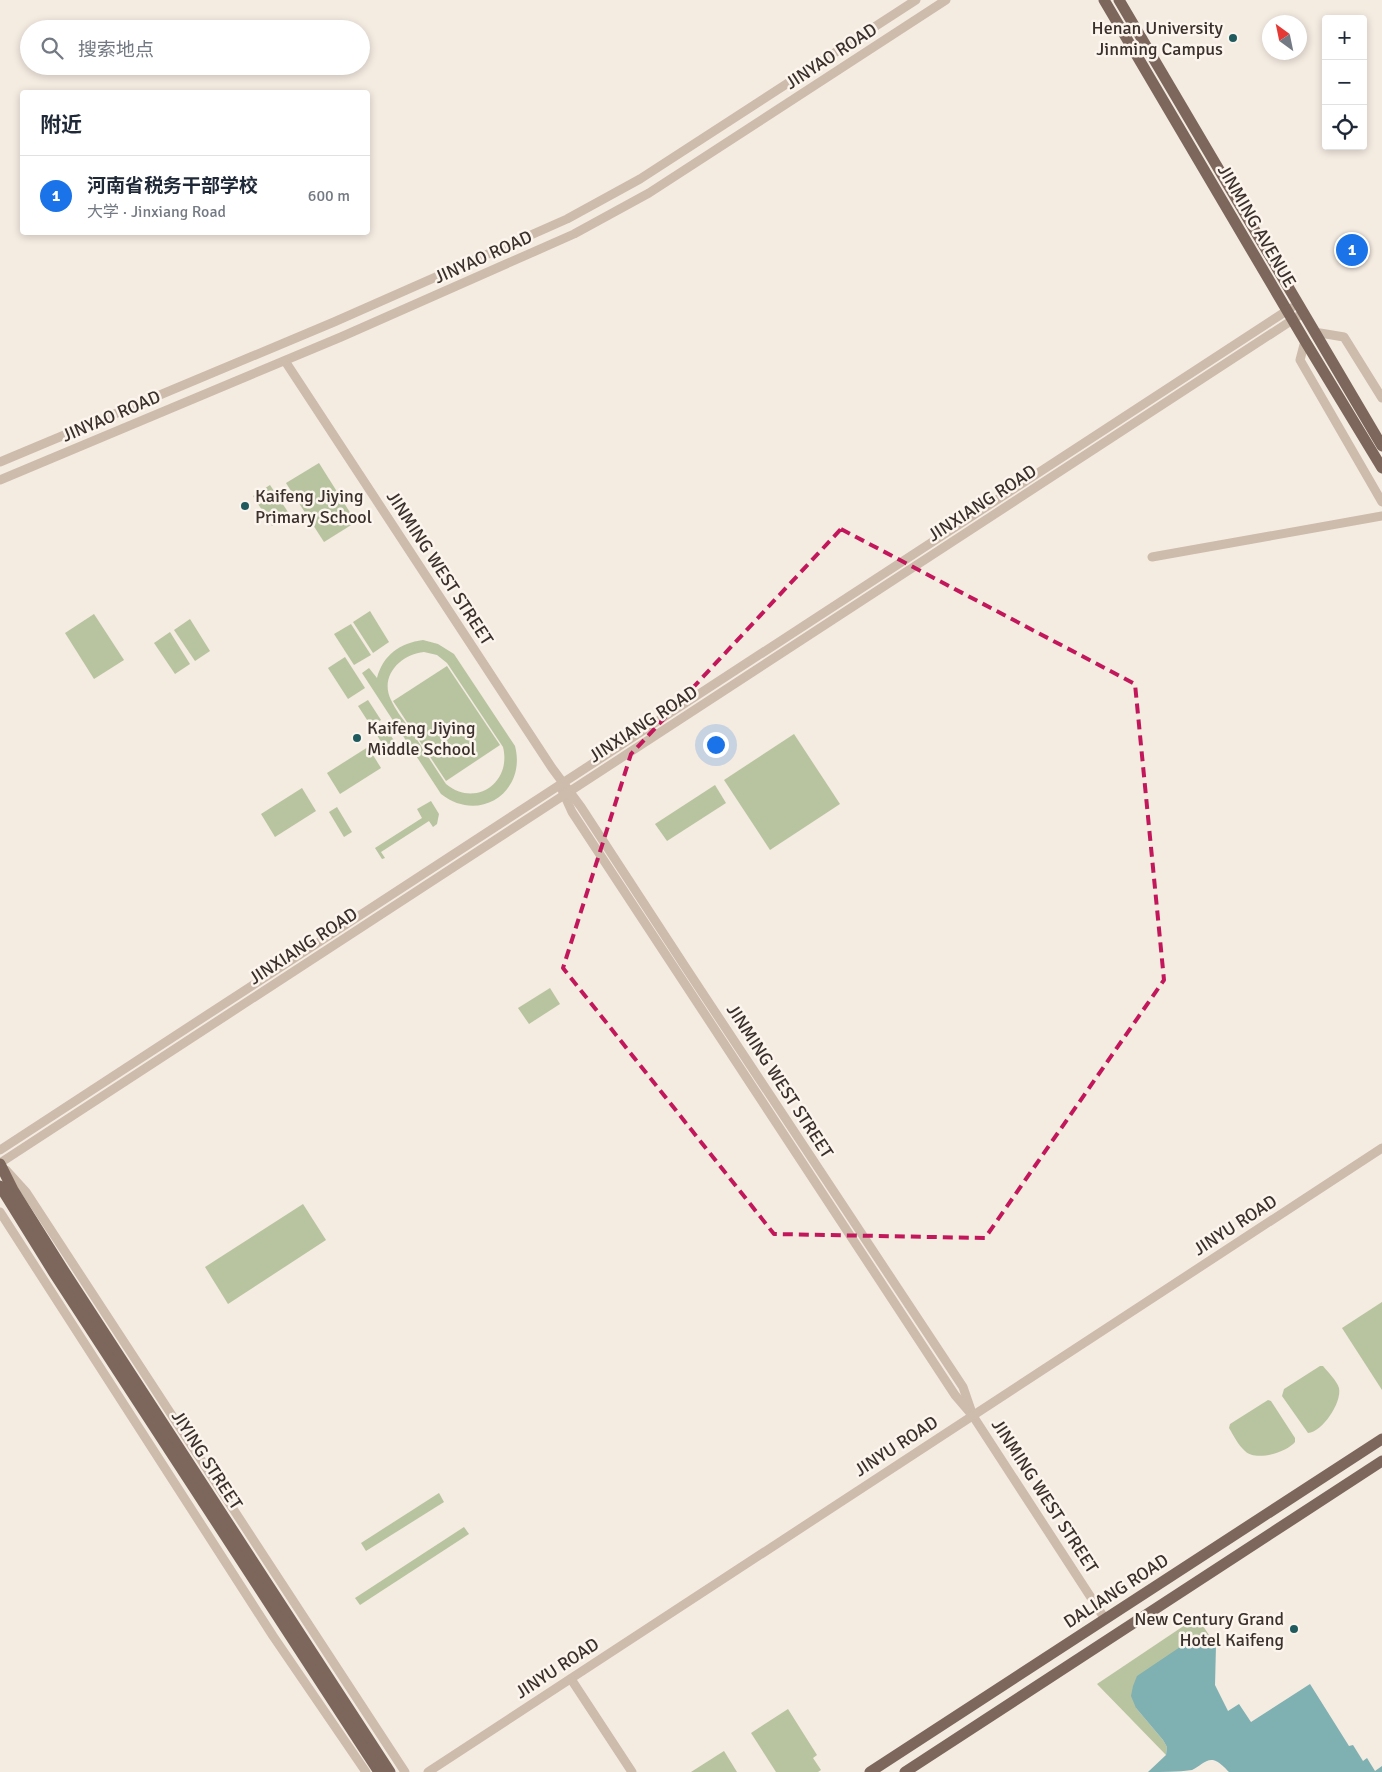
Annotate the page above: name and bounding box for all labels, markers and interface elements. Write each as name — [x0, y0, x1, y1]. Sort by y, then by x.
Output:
north arrow — [1262, 15, 1307, 60]
map controls — [1322, 15, 1367, 150]
button: + — [1322, 15, 1367, 60]
place label: Henan University Jinming Campus — [1091, 17, 1224, 60]
street label: JINYAO ROAD — [781, 18, 881, 94]
search box — [20, 20, 370, 75]
marker: Henan University Jinming Campus — [1227, 32, 1239, 44]
icon: search — [38, 34, 66, 62]
text: 搜索地点 — [78, 38, 154, 62]
button: − — [1322, 60, 1367, 105]
button: locate — [1322, 105, 1367, 150]
text: 附近 — [40, 112, 82, 138]
street label: JINMING AVENUE — [1213, 161, 1301, 291]
text: 河南省税务干部学校 — [87, 174, 258, 198]
text: 1 — [52, 186, 60, 206]
text: 600 m — [308, 186, 350, 206]
text: 大学 · Jinxiang Road — [87, 202, 226, 222]
street label: JINYAO ROAD — [431, 226, 535, 288]
pin: 1 — [1336, 231, 1368, 269]
street label: JINYAO ROAD — [58, 385, 164, 447]
street label: JINXIANG ROAD — [924, 460, 1040, 546]
place label: Kaifeng Jiying Primary School — [255, 485, 372, 528]
street label: JINMING WEST STREET — [382, 487, 498, 649]
marker: Kaifeng Jiying Primary School — [239, 500, 251, 512]
street label: JINXIANG ROAD — [585, 681, 701, 767]
place label: Kaifeng Jiying Middle School — [367, 717, 476, 760]
marker: Kaifeng Jiying Middle School — [351, 732, 363, 744]
your location — [703, 732, 729, 758]
street label: JINXIANG ROAD — [245, 903, 361, 989]
street label: JINMING WEST STREET — [722, 1000, 838, 1162]
street label: JINYU ROAD — [1189, 1190, 1281, 1260]
street label: JIYING STREET — [167, 1406, 247, 1514]
street label: JINYU ROAD — [850, 1411, 942, 1481]
street label: JINMING WEST STREET — [987, 1415, 1103, 1577]
street label: DALIANG ROAD — [1059, 1549, 1173, 1633]
place label: New Century Grand Hotel Kaifeng — [1134, 1608, 1284, 1651]
marker: New Century Grand Hotel Kaifeng — [1288, 1623, 1300, 1635]
street label: JINYU ROAD — [511, 1633, 603, 1703]

